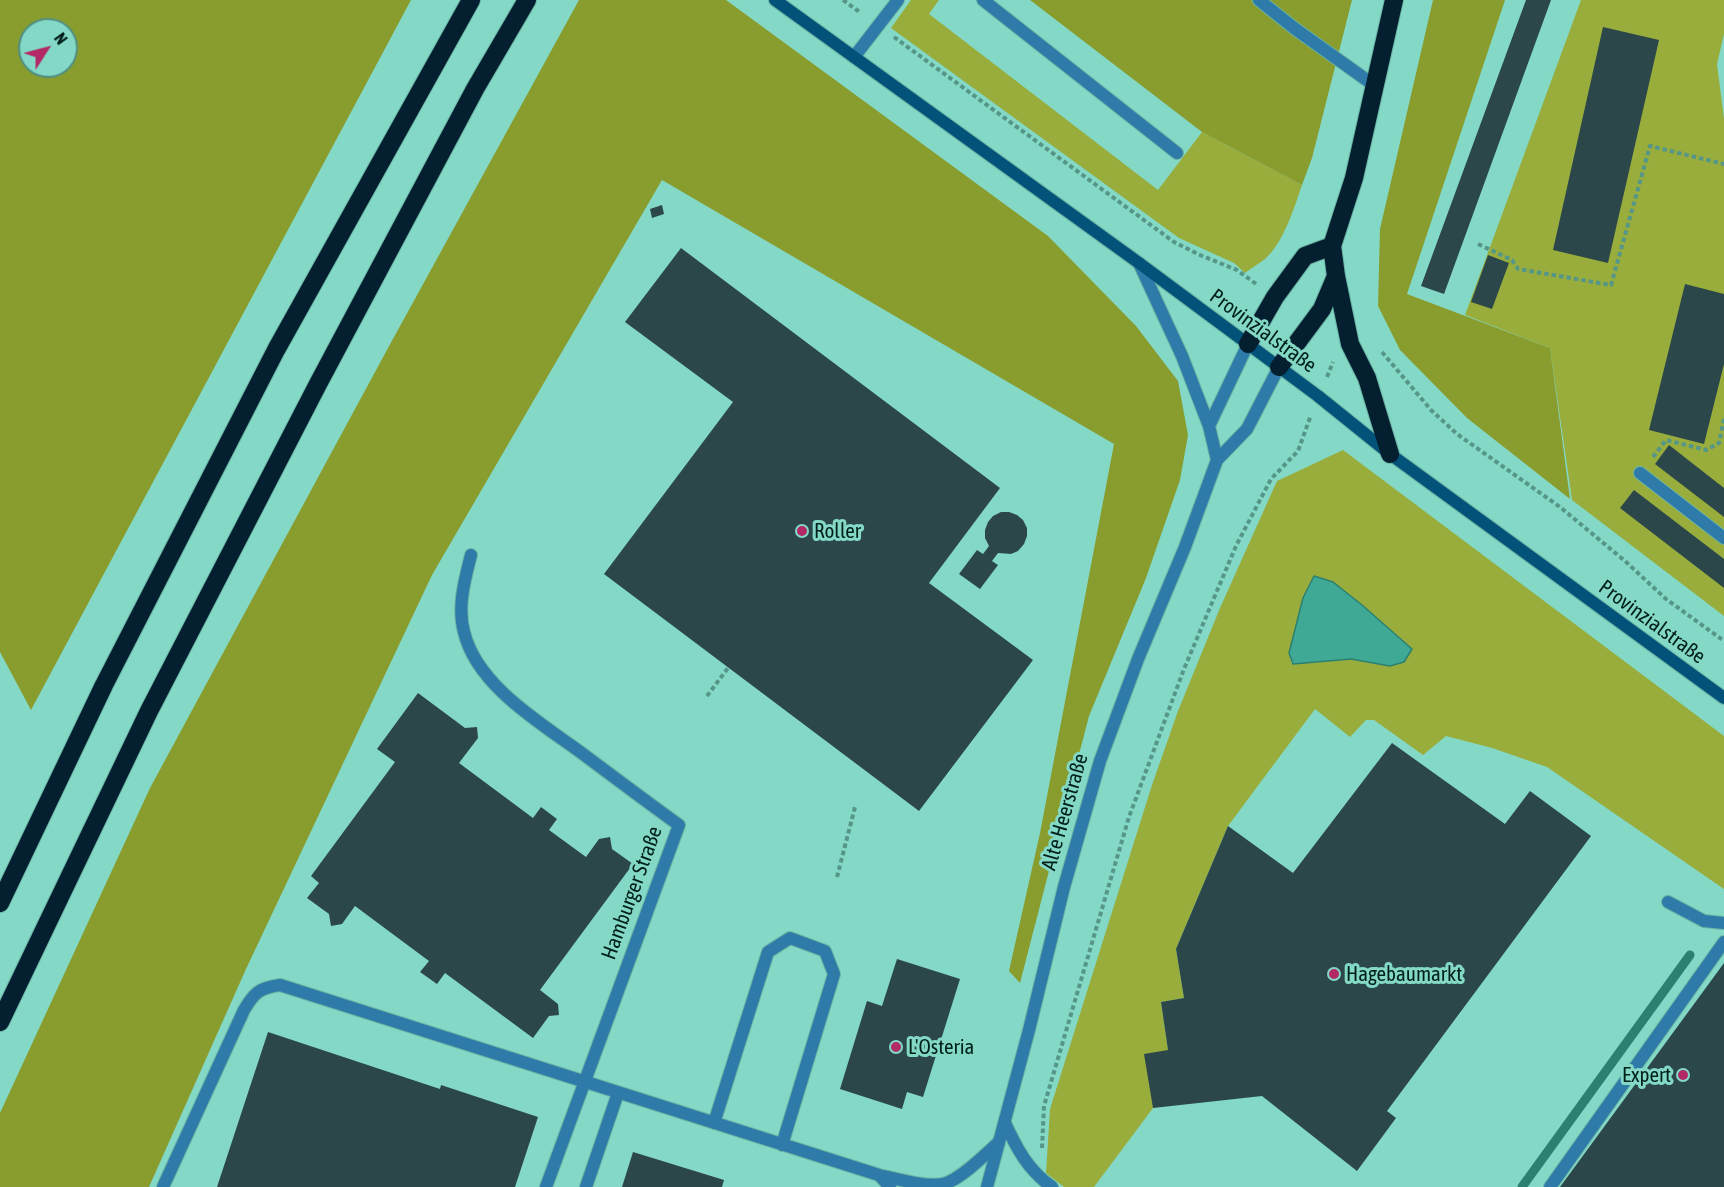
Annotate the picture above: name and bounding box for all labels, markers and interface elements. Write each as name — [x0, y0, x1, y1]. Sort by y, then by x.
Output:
north arrow — [18, 18, 78, 78]
text: N — [51, 29, 71, 48]
street label: Provinzialstraße — [1205, 284, 1321, 378]
place label: Roller — [814, 518, 861, 544]
marker: Roller — [795, 524, 809, 538]
street label: Provinzialstraße — [1594, 575, 1710, 669]
street label: Alte Heerstraße — [1036, 751, 1094, 873]
street label: Hamburger Straße — [596, 823, 668, 963]
place label: Hagebaumarkt — [1346, 961, 1462, 987]
marker: Hagebaumarkt — [1327, 967, 1341, 981]
place label: L'Osteria — [908, 1034, 974, 1060]
marker: L'Osteria — [889, 1040, 903, 1054]
place label: Expert — [1622, 1062, 1671, 1088]
marker: Expert — [1676, 1068, 1690, 1082]

